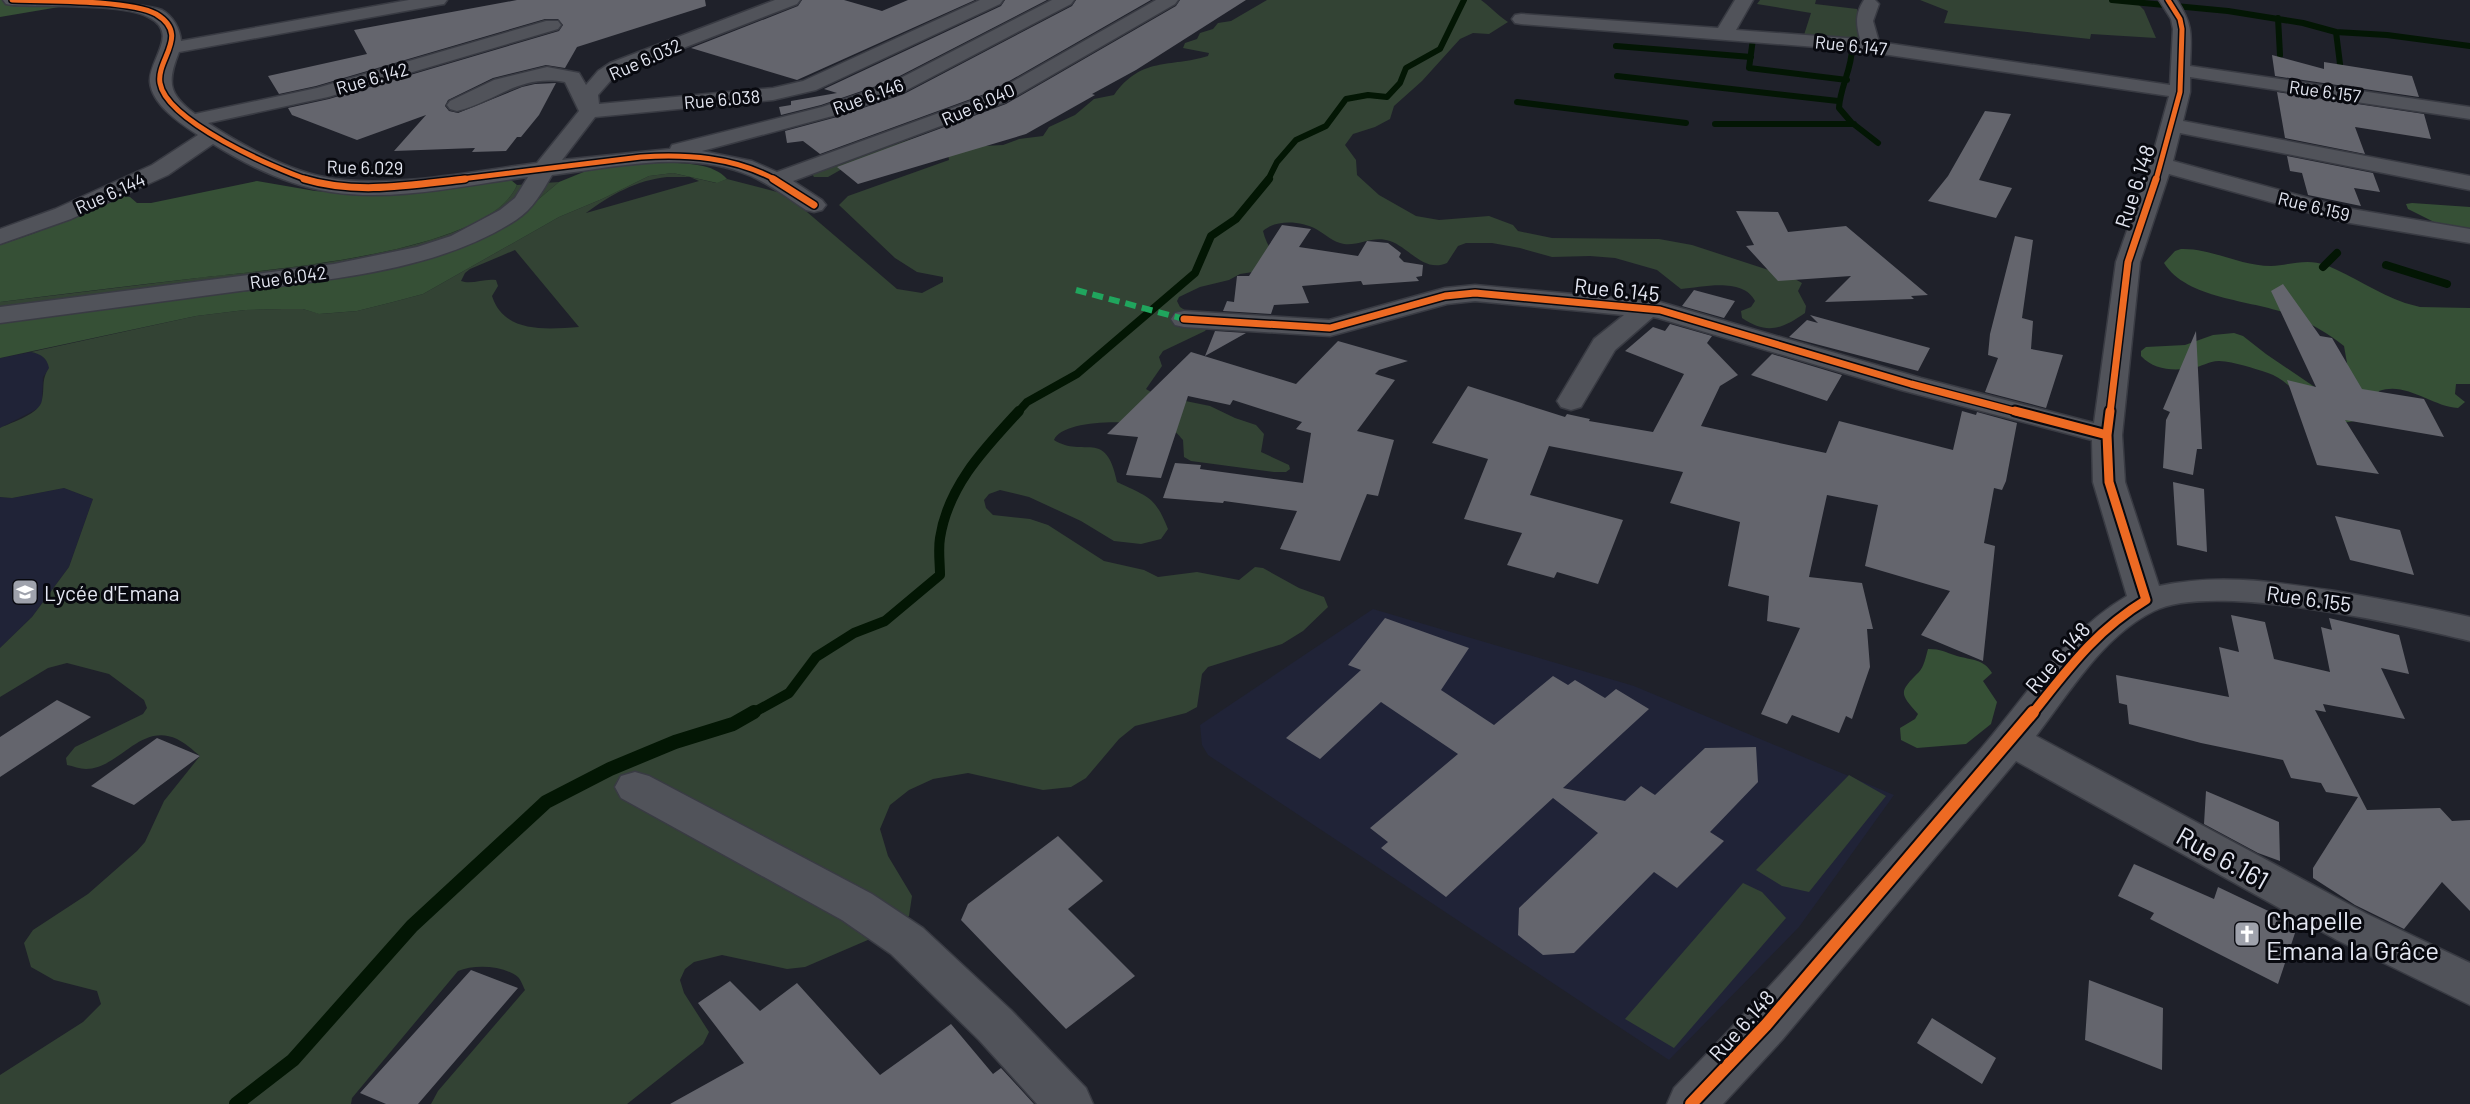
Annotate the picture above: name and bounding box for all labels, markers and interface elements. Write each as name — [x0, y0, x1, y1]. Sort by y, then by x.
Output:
street label: Rue 6.147 — [1814, 30, 1889, 60]
street label: Rue 6.032 — [606, 33, 684, 85]
street label: Rue 6.142 — [333, 57, 411, 99]
street label: Rue 6.146 — [830, 73, 906, 119]
street label: Rue 6.157 — [2288, 75, 2363, 107]
street label: Rue 6.040 — [938, 78, 1018, 130]
street label: Rue 6.038 — [683, 85, 761, 113]
street label: Rue 6.148 — [2109, 141, 2159, 231]
street label: Rue 6.029 — [326, 155, 404, 179]
street label: Rue 6.144 — [72, 168, 148, 218]
street label: Rue 6.159 — [2276, 186, 2352, 226]
street label: Rue 6.042 — [248, 261, 328, 293]
street label: Rue 6.145 — [1573, 272, 1661, 306]
school or university icon: Lycée d'Emana — [10, 577, 40, 607]
place label: Lycée d'Emana — [44, 580, 180, 605]
street label: Rue 6.155 — [2265, 580, 2353, 616]
street label: Rue 6.148 — [2019, 616, 2095, 698]
street label: Rue 6.161 — [2171, 819, 2275, 895]
place label: Chapelle Emana la Grâce — [2266, 904, 2439, 965]
church icon: Chapelle Emana la Grâce — [2232, 919, 2262, 949]
street label: Rue 6.148 — [1703, 985, 1779, 1065]

